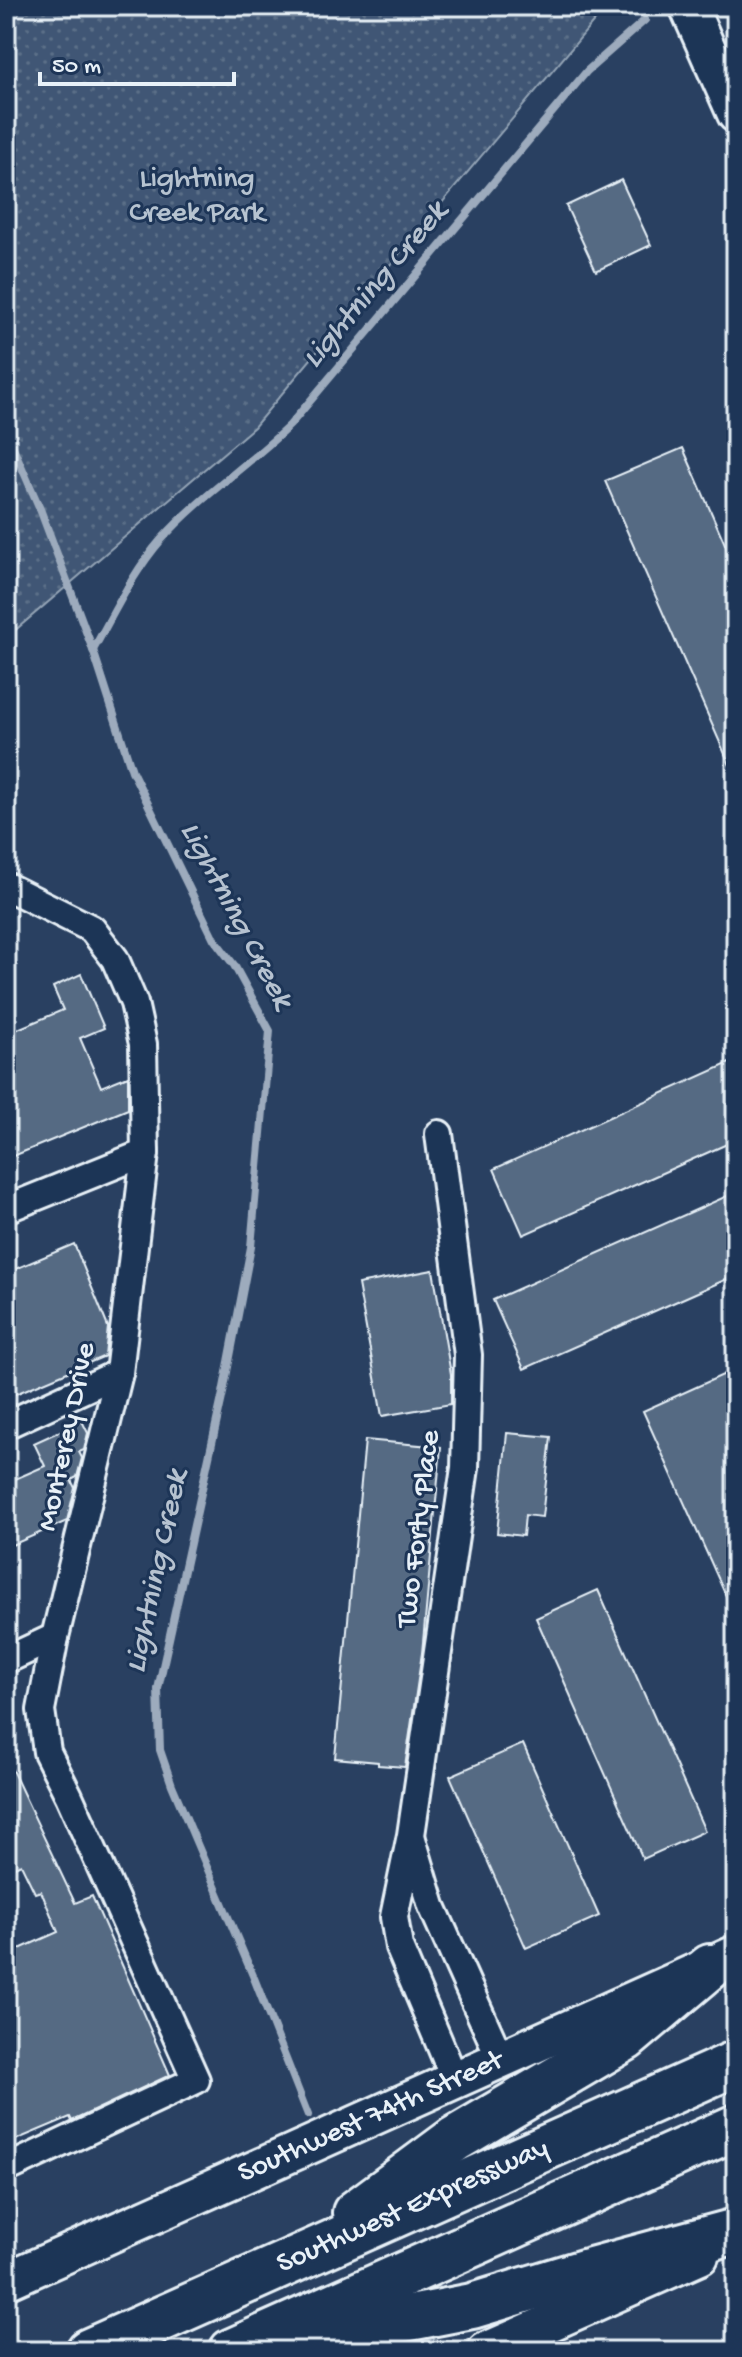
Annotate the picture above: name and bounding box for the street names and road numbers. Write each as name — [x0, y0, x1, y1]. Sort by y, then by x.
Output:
street label: Monterey Drive — [31, 1339, 105, 1534]
street label: Two Forty Place — [390, 1428, 450, 1632]
street label: Southwest 74th Street — [233, 2043, 511, 2192]
street label: Southwest Expressway — [272, 2131, 554, 2283]

